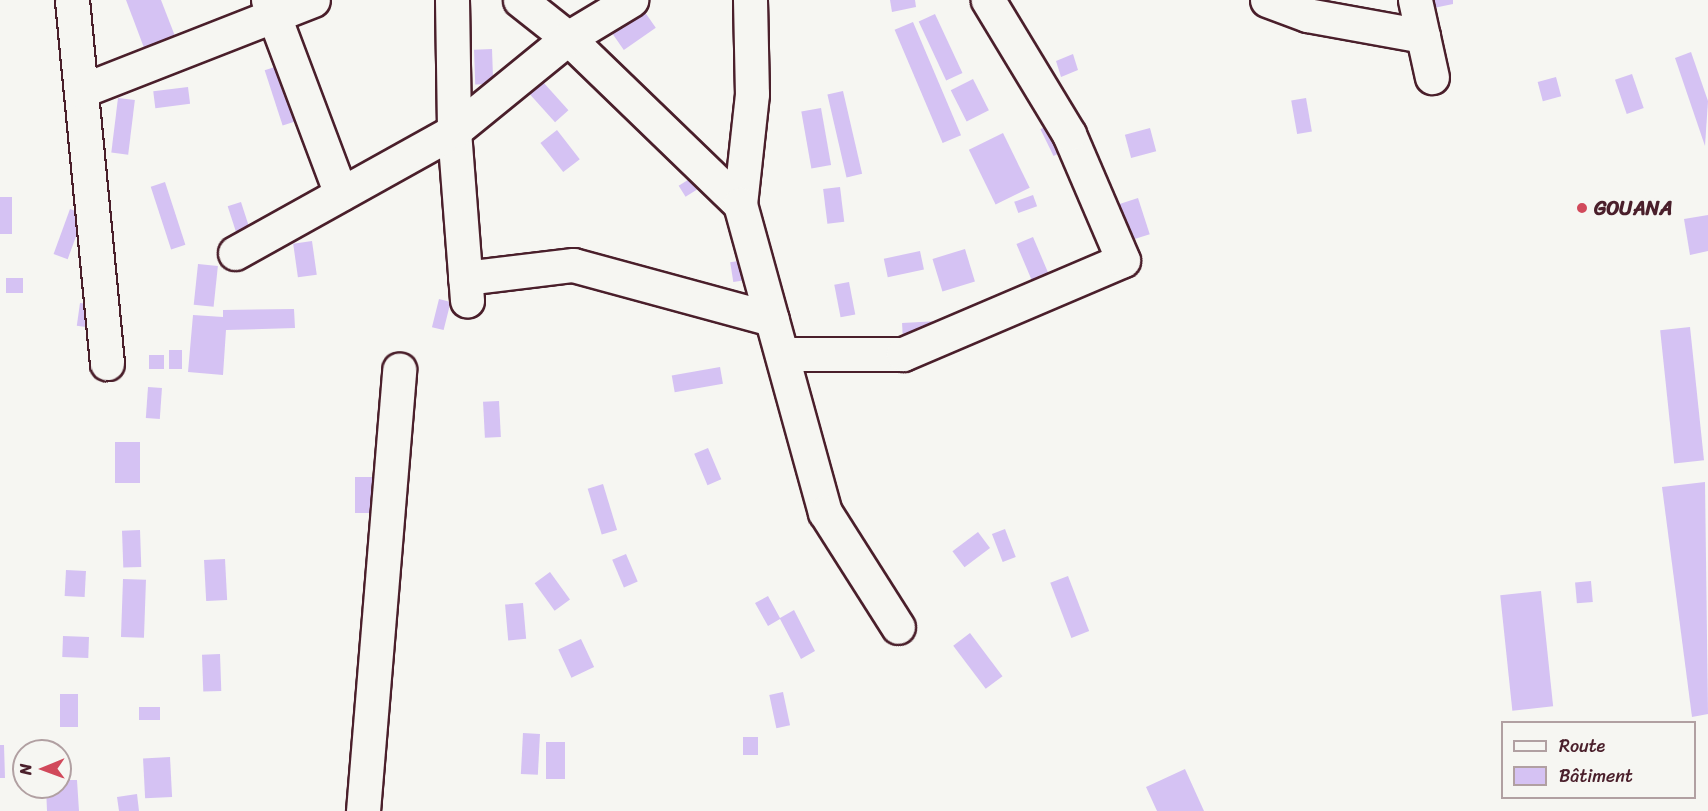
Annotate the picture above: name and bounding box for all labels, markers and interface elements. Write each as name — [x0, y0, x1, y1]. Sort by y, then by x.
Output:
place label: GOUANA — [1594, 196, 1673, 220]
marker: GOUANA — [1575, 201, 1589, 215]
legend — [1501, 721, 1696, 799]
text: Route — [1559, 730, 1605, 762]
north arrow — [12, 739, 72, 799]
text: Bâtiment — [1559, 760, 1633, 792]
text: N — [11, 763, 40, 775]

